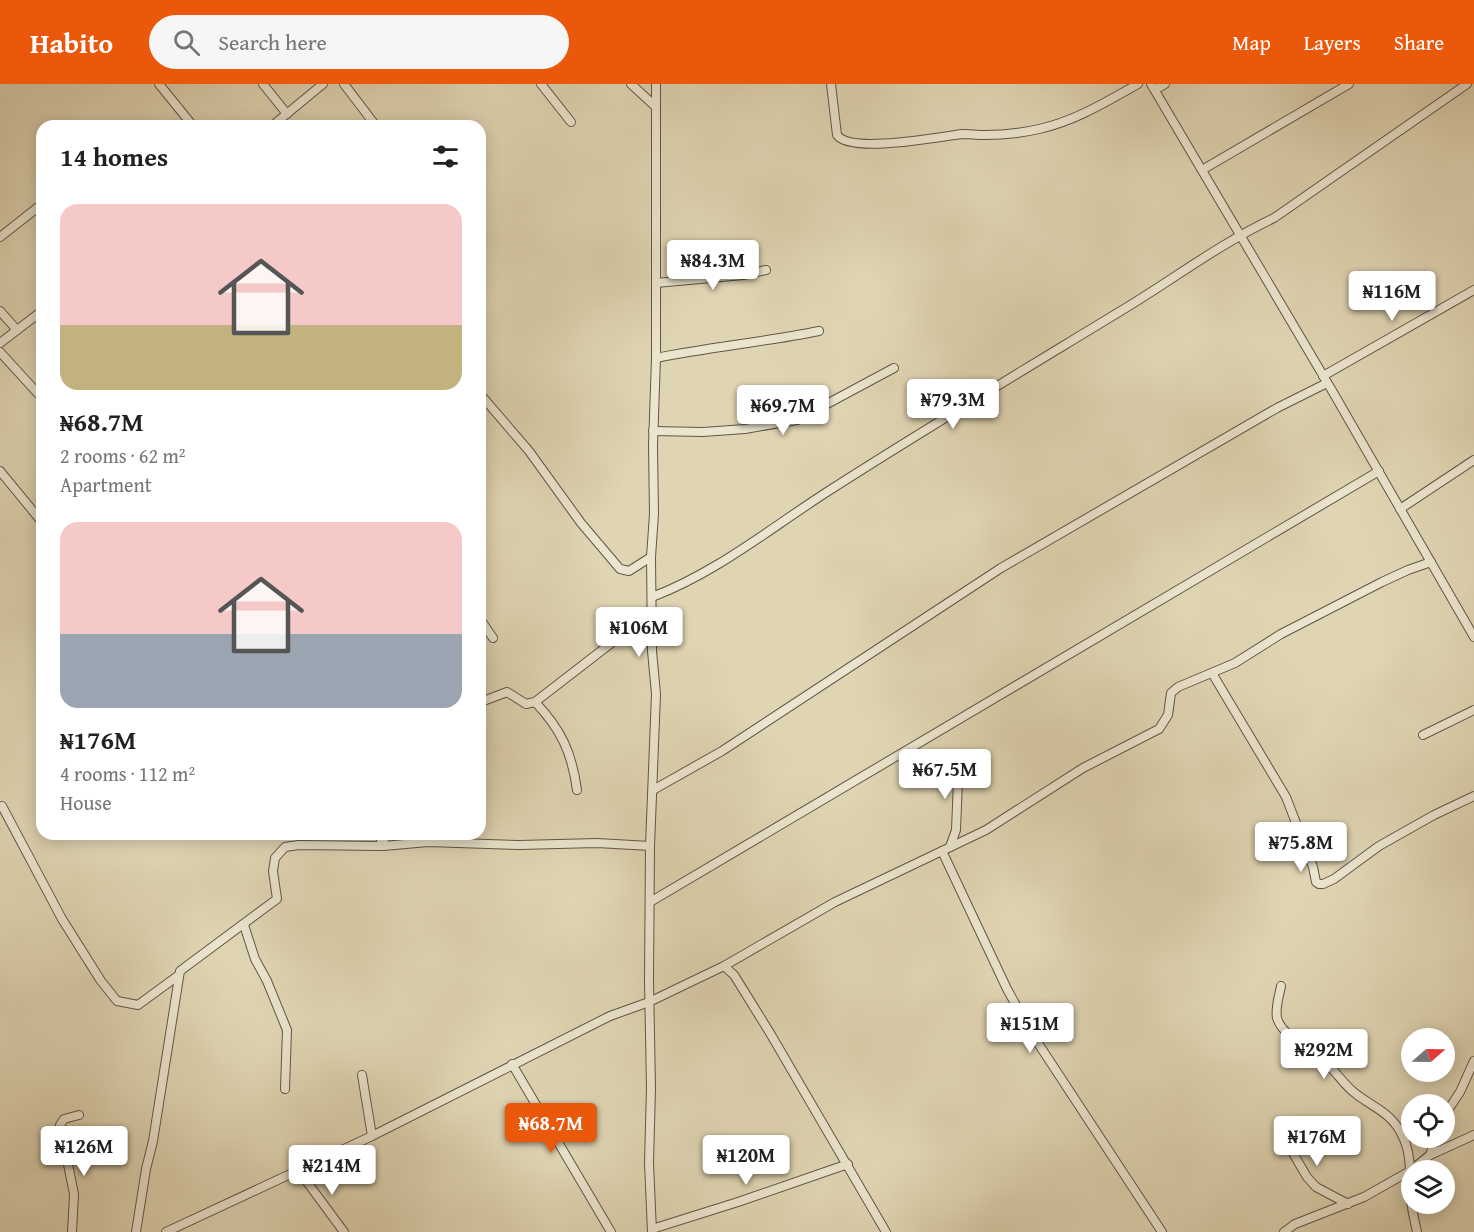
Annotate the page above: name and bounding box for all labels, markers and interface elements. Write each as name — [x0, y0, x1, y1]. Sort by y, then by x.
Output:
search box — [149, 15, 569, 69]
text: Habito — [30, 22, 113, 63]
icon: search — [170, 26, 203, 59]
text: Search here — [218, 26, 327, 58]
text: Map — [1232, 27, 1271, 58]
text: Layers — [1304, 27, 1361, 58]
text: Share — [1394, 27, 1444, 58]
text: 14 homes — [60, 137, 168, 176]
icon: filters — [429, 140, 462, 173]
pin: ₦84.3M — [664, 240, 762, 291]
icon: home — [207, 243, 315, 351]
text: ₦84.3M — [681, 245, 745, 274]
pin: ₦116M — [1350, 271, 1434, 322]
text: ₦116M — [1363, 276, 1421, 305]
pin: ₦79.3M — [904, 379, 1002, 430]
text: ₦79.3M — [921, 384, 985, 413]
pin: ₦69.7M — [734, 385, 832, 436]
text: ₦69.7M — [751, 390, 815, 419]
text: ₦68.7M — [60, 402, 144, 441]
text: 2 rooms · 62 m² — [60, 441, 186, 470]
text: Apartment — [60, 470, 152, 499]
icon: home — [207, 561, 315, 669]
pin: ₦106M — [597, 607, 681, 658]
text: ₦106M — [610, 612, 668, 641]
text: ₦176M — [60, 720, 136, 759]
pin: ₦67.5M — [896, 749, 994, 800]
text: ₦67.5M — [913, 754, 977, 783]
text: 4 rooms · 112 m² — [60, 759, 195, 788]
text: House — [60, 788, 112, 817]
pin: ₦75.8M — [1252, 822, 1350, 873]
text: ₦75.8M — [1269, 827, 1333, 856]
pin: ₦151M — [988, 1003, 1072, 1054]
text: ₦151M — [1001, 1008, 1059, 1037]
north arrow — [1401, 1028, 1455, 1082]
map controls — [1401, 1028, 1455, 1214]
pin: ₦292M — [1282, 1029, 1366, 1080]
text: ₦292M — [1295, 1034, 1353, 1063]
button: locate — [1401, 1094, 1455, 1148]
pin: ₦68.7M — [502, 1103, 600, 1154]
text: ₦68.7M — [519, 1108, 583, 1137]
pin: ₦176M — [1275, 1116, 1359, 1167]
text: ₦176M — [1288, 1121, 1346, 1150]
pin: ₦126M — [42, 1126, 126, 1177]
text: ₦126M — [55, 1131, 113, 1160]
pin: ₦120M — [704, 1135, 788, 1186]
text: ₦120M — [717, 1140, 775, 1169]
pin: ₦214M — [290, 1145, 374, 1196]
text: ₦214M — [303, 1150, 361, 1179]
button: layers — [1401, 1160, 1455, 1214]

